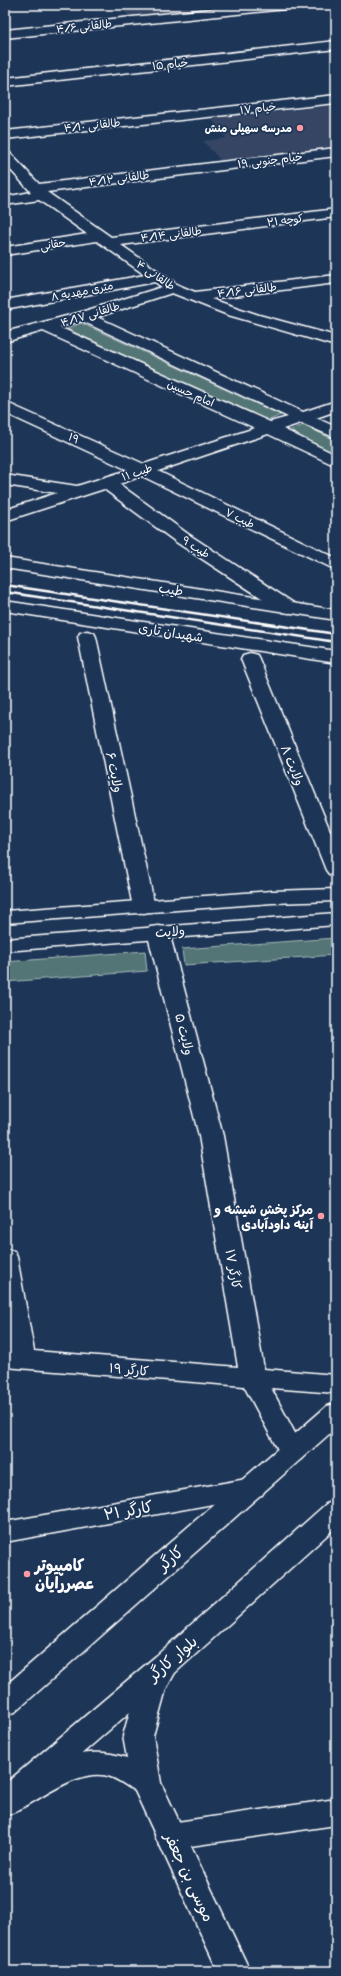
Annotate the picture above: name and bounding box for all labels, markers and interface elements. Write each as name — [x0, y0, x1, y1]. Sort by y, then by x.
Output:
street label: طالقانی ۴/۶ — [55, 14, 113, 39]
street label: خیام ۱۵ — [151, 53, 189, 76]
street label: خیام ۱۷ — [239, 97, 277, 120]
street label: طالقانی ۴/۱۰ — [63, 113, 121, 138]
place label: مدرسه سهیلی منش — [205, 119, 292, 138]
marker: مدرسه سهیلی منش — [295, 123, 305, 133]
street label: خیام جنوبی ۱۹ — [236, 147, 304, 174]
street label: طالقانی ۴/۱۲ — [88, 165, 150, 192]
street label: کوچه ۲۱ — [266, 209, 305, 232]
street label: طالقانی ۴/۱۴ — [139, 221, 203, 248]
street label: حقانی — [39, 233, 67, 256]
street label: طالقانی ۴ — [132, 255, 179, 296]
street label: ۸ متری مهدیه — [49, 276, 115, 307]
street label: طالقانی ۴/۱۶ — [216, 277, 278, 304]
street label: طالقانی ۴/۱۷ — [58, 296, 122, 332]
street label: امام حسین — [164, 375, 218, 412]
street label: ۱۹ — [65, 428, 83, 449]
street label: طیب ۱۱ — [119, 458, 155, 487]
street label: طیب ۷ — [222, 503, 258, 534]
street label: طیب ۹ — [178, 531, 214, 564]
street label: طیب — [157, 576, 185, 603]
street label: شهیدان تاری — [137, 616, 205, 649]
street label: ولایت ۸ — [274, 741, 311, 789]
street label: ولایت ۶ — [99, 750, 130, 795]
street label: ولایت — [154, 919, 186, 944]
street label: ولایت ۵ — [168, 1011, 201, 1057]
place label: مرکز پخش شیشه و آینه داودآبادی — [213, 1198, 314, 1236]
marker: مرکز پخش شیشه و آینه داودآبادی — [316, 1211, 326, 1221]
street label: کارگر ۱۷ — [219, 1247, 248, 1291]
street label: کارگر ۱۹ — [108, 1356, 150, 1383]
street label: کارگر ۲۱ — [101, 1492, 155, 1529]
street label: کارگر — [148, 1538, 191, 1580]
place label: کامپیوتر عصررایان — [33, 1551, 95, 1598]
marker: کامپیوتر عصررایان — [22, 1569, 32, 1579]
street label: بلوار کارگر — [139, 1628, 204, 1690]
street label: موسی بن جعفر — [155, 1826, 223, 1927]

